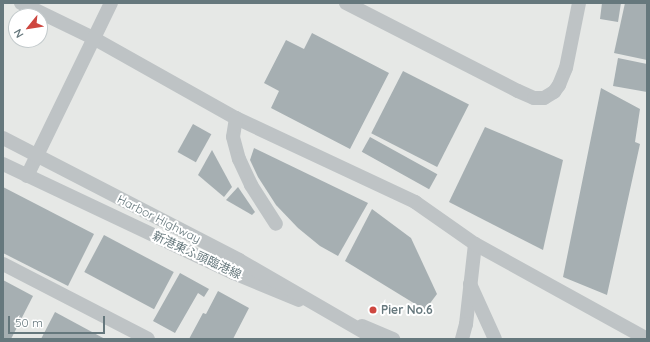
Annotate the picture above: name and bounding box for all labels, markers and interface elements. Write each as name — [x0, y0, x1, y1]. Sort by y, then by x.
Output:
north arrow — [8, 8, 48, 48]
text: N — [10, 26, 27, 41]
street label: Harbor Highway — [115, 192, 203, 246]
street label: 新港東ふ頭臨港線 — [150, 228, 244, 282]
place label: Pier No.6 — [381, 303, 433, 317]
marker: Pier No.6 — [368, 305, 378, 315]
scale bar — [10, 308, 107, 334]
text: 50 m — [15, 315, 43, 330]

